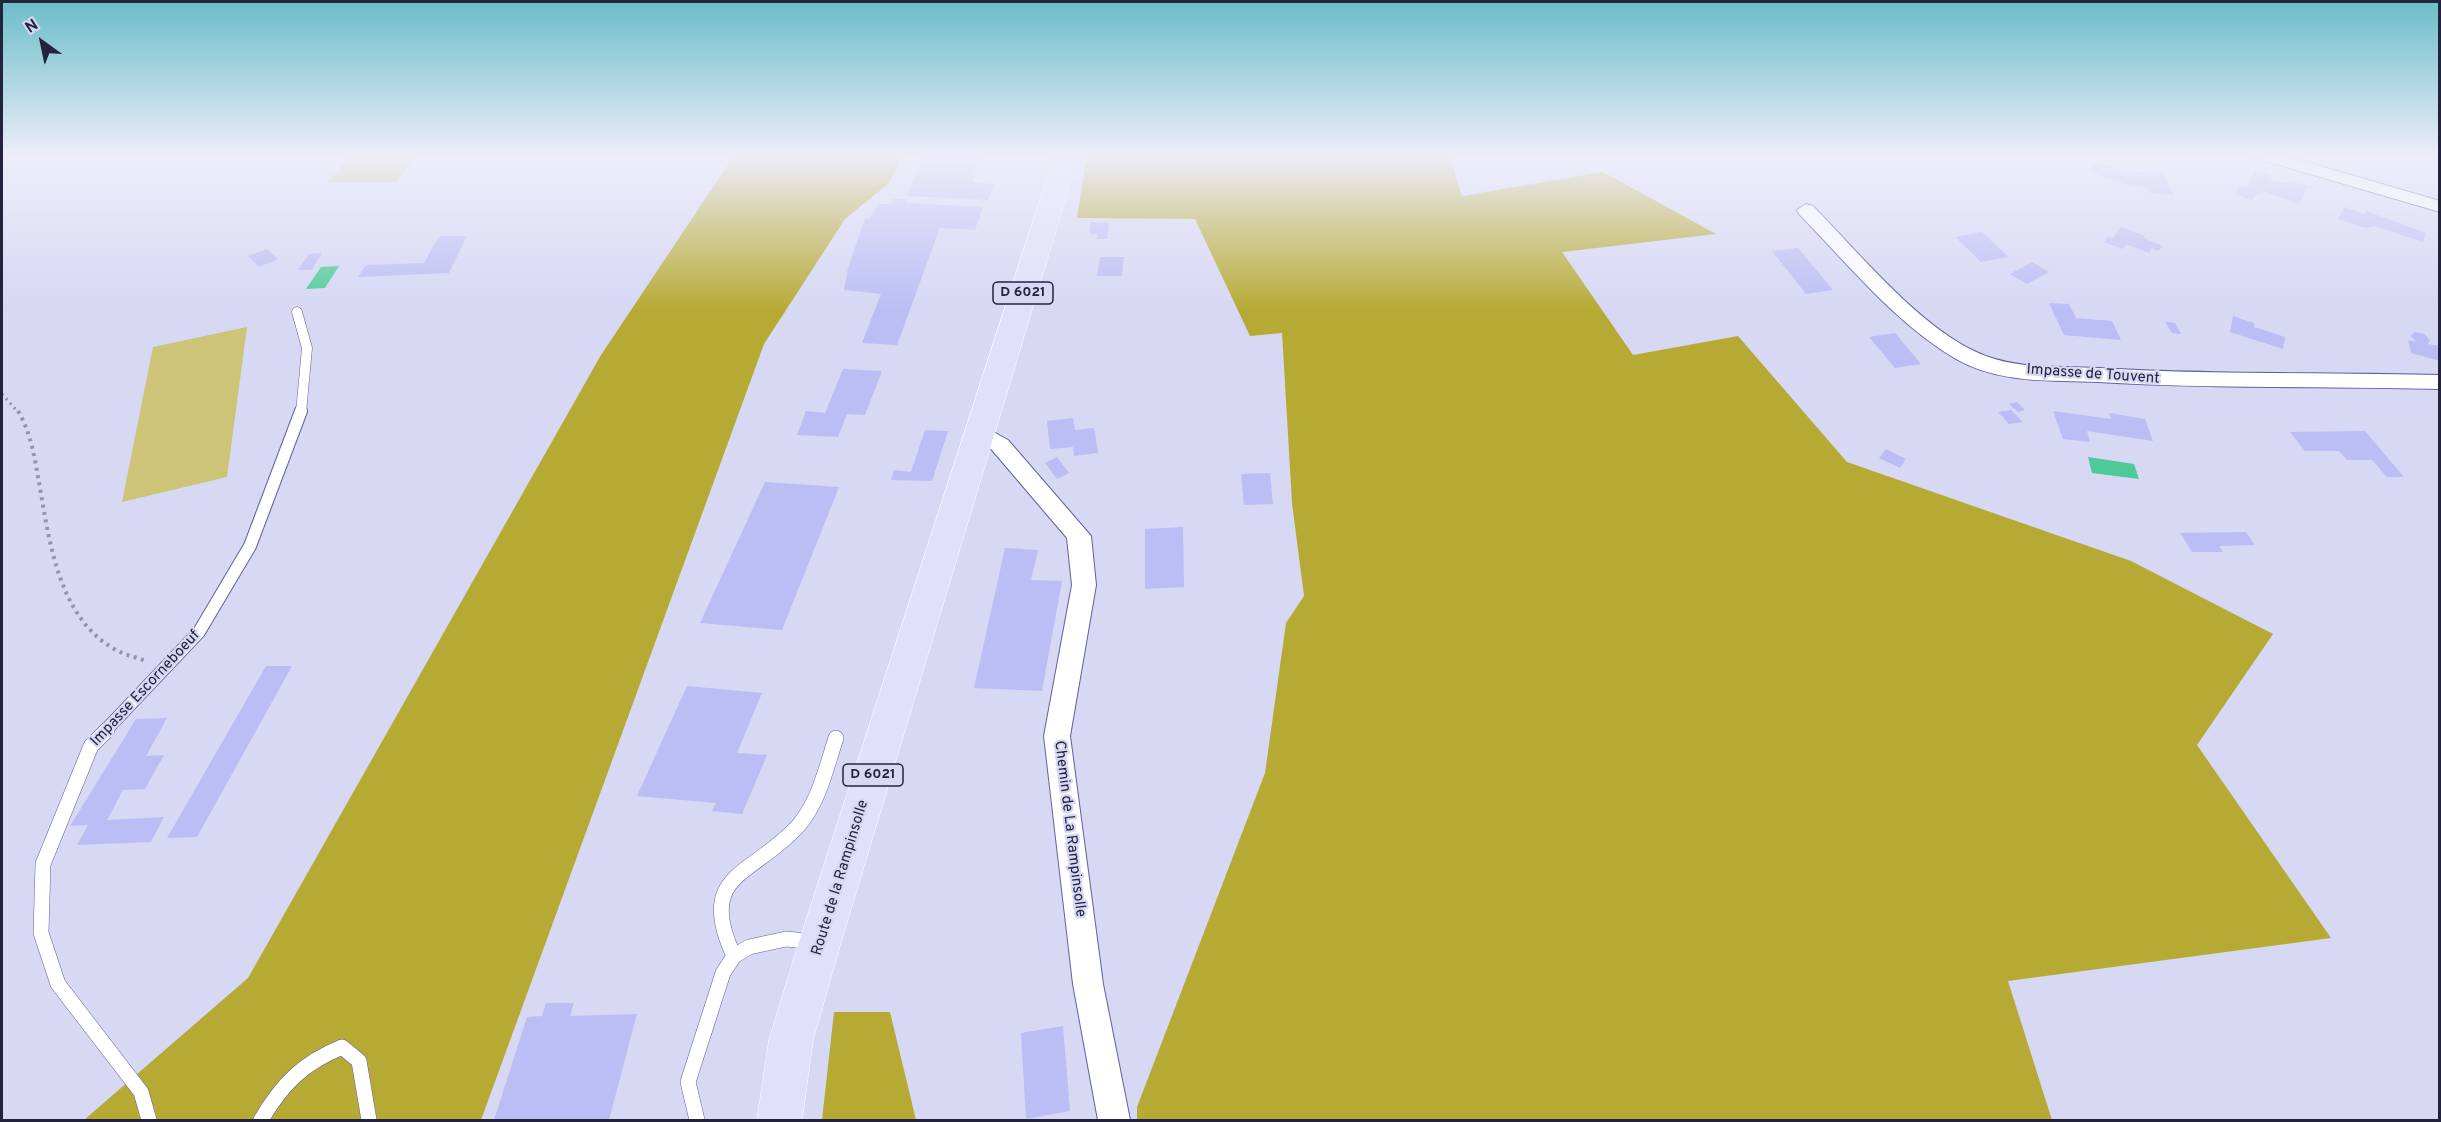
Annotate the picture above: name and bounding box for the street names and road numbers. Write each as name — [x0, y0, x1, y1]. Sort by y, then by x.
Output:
road number: D 6021 — [993, 282, 1053, 304]
street label: Impasse de Touvent — [2026, 361, 2160, 389]
street label: Impasse Escorneboeuf — [88, 627, 204, 751]
street label: Chemin de La Rampinsolle — [1049, 740, 1089, 918]
road number: D 6021 — [843, 764, 903, 786]
street label: Route de la Rampinsolle — [809, 798, 873, 958]

